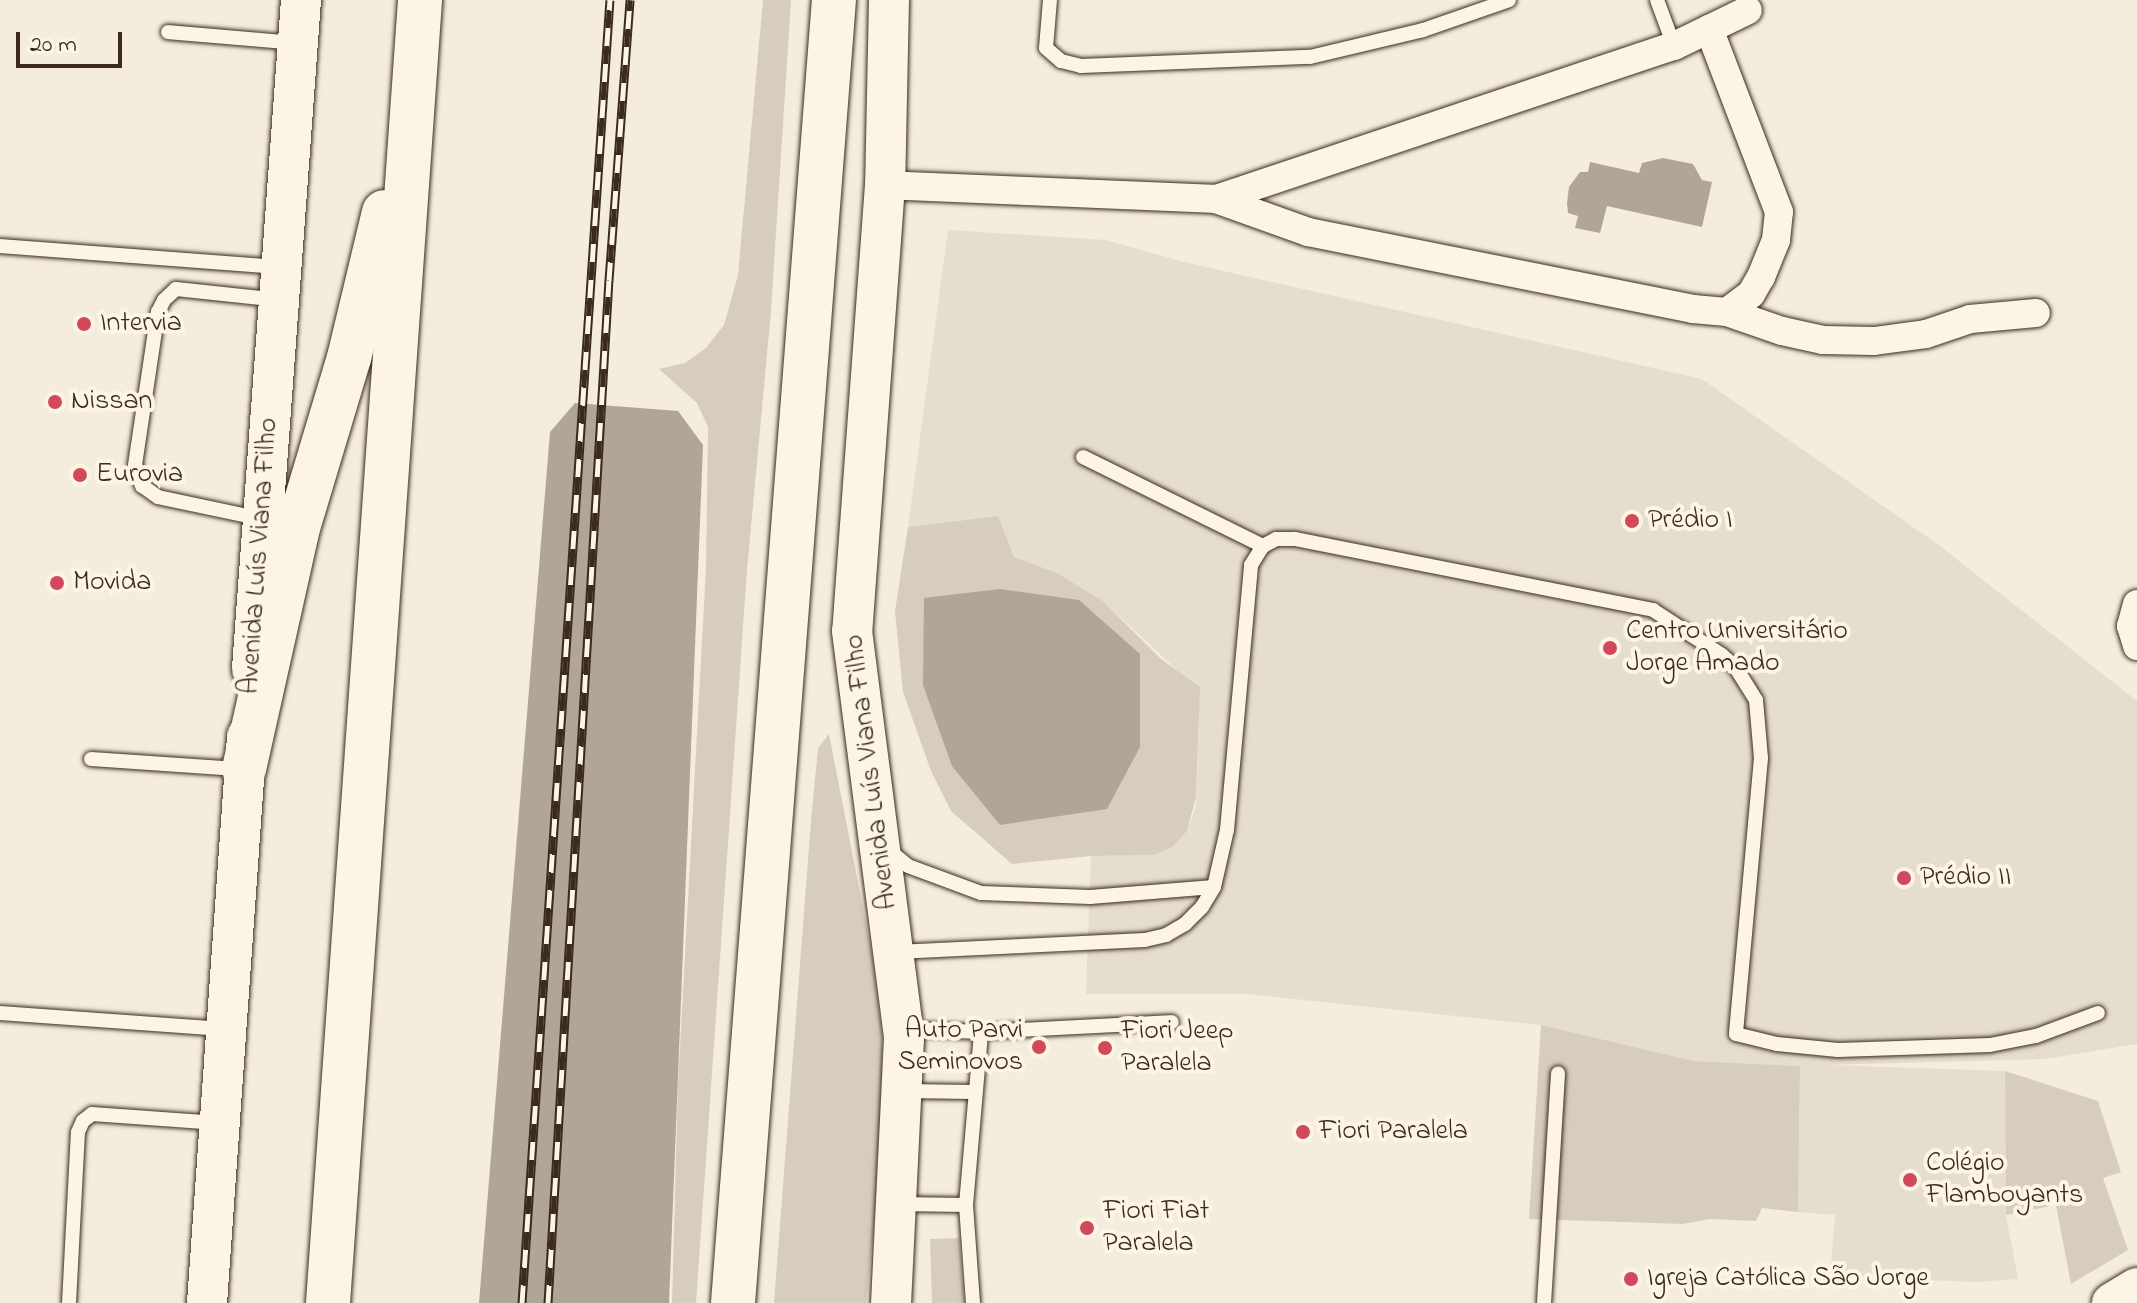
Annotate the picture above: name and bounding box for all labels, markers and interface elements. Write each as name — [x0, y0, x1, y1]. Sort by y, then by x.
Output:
scale bar — [20, 16, 126, 66]
text: 20 m — [30, 28, 77, 63]
place label: Intervia — [100, 307, 182, 341]
marker: Intervia — [75, 315, 93, 333]
place label: Nissan — [71, 385, 152, 419]
marker: Nissan — [46, 393, 64, 411]
street label: Avenida Luís Viana Filho — [234, 417, 286, 695]
place label: Eurovia — [96, 458, 183, 492]
marker: Eurovia — [71, 466, 89, 484]
place label: Prédio I — [1648, 504, 1733, 538]
marker: Prédio I — [1623, 512, 1641, 530]
place label: Movida — [73, 566, 151, 600]
marker: Movida — [48, 574, 66, 592]
place label: Centro Universitário Jorge Amado — [1626, 615, 1848, 681]
street label: Avenida Luís Viana Filho — [838, 632, 906, 912]
marker: Centro Universitário Jorge Amado — [1601, 639, 1619, 657]
place label: Prédio II — [1920, 861, 2011, 895]
marker: Prédio II — [1895, 869, 1913, 887]
place label: Auto Parvi Seminovos — [898, 1014, 1023, 1080]
place label: Fiori Jeep Paralela — [1121, 1015, 1233, 1081]
marker: Auto Parvi Seminovos — [1030, 1038, 1048, 1056]
marker: Fiori Jeep Paralela — [1096, 1039, 1114, 1057]
place label: Fiori Paralela — [1319, 1115, 1468, 1149]
marker: Fiori Paralela — [1294, 1123, 1312, 1141]
place label: Colégio Flamboyants — [1926, 1147, 2083, 1213]
marker: Colégio Flamboyants — [1901, 1171, 1919, 1189]
place label: Fiori Fiat Paralela — [1103, 1195, 1209, 1261]
marker: Fiori Fiat Paralela — [1078, 1219, 1096, 1237]
place label: Igreja Católica São Jorge — [1647, 1262, 1929, 1296]
marker: Igreja Católica São Jorge — [1622, 1270, 1640, 1288]

